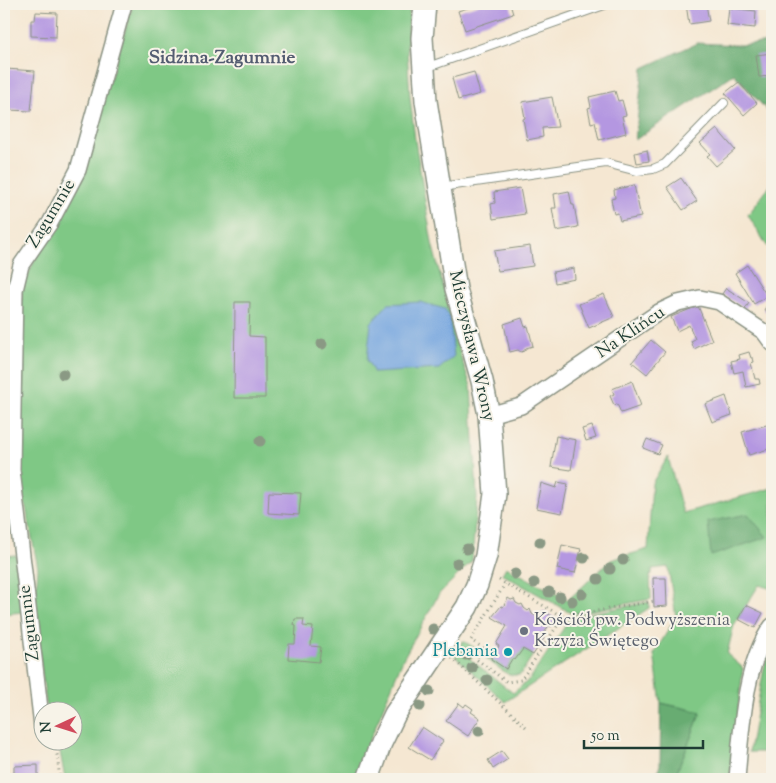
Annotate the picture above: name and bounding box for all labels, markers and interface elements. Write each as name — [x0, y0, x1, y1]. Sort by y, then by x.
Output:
district label: Sidzina-Zagumnie — [149, 45, 295, 72]
street label: Zagumnie — [21, 175, 83, 253]
street label: Mieczysława Wrony — [441, 268, 501, 424]
street label: Na Klińcu — [591, 300, 671, 366]
street label: Zagumnie — [12, 584, 48, 662]
place label: Kościół pw. Podwyższenia Krzyża Świętego — [534, 608, 730, 655]
marker: Kościół pw. Podwyższenia Krzyża Świętego — [518, 625, 530, 637]
place label: Plebania — [433, 639, 498, 665]
marker: Plebania — [502, 646, 514, 658]
north arrow — [32, 700, 82, 750]
scale bar — [584, 718, 702, 750]
text: N — [37, 720, 57, 733]
text: 50 m — [590, 726, 620, 747]

